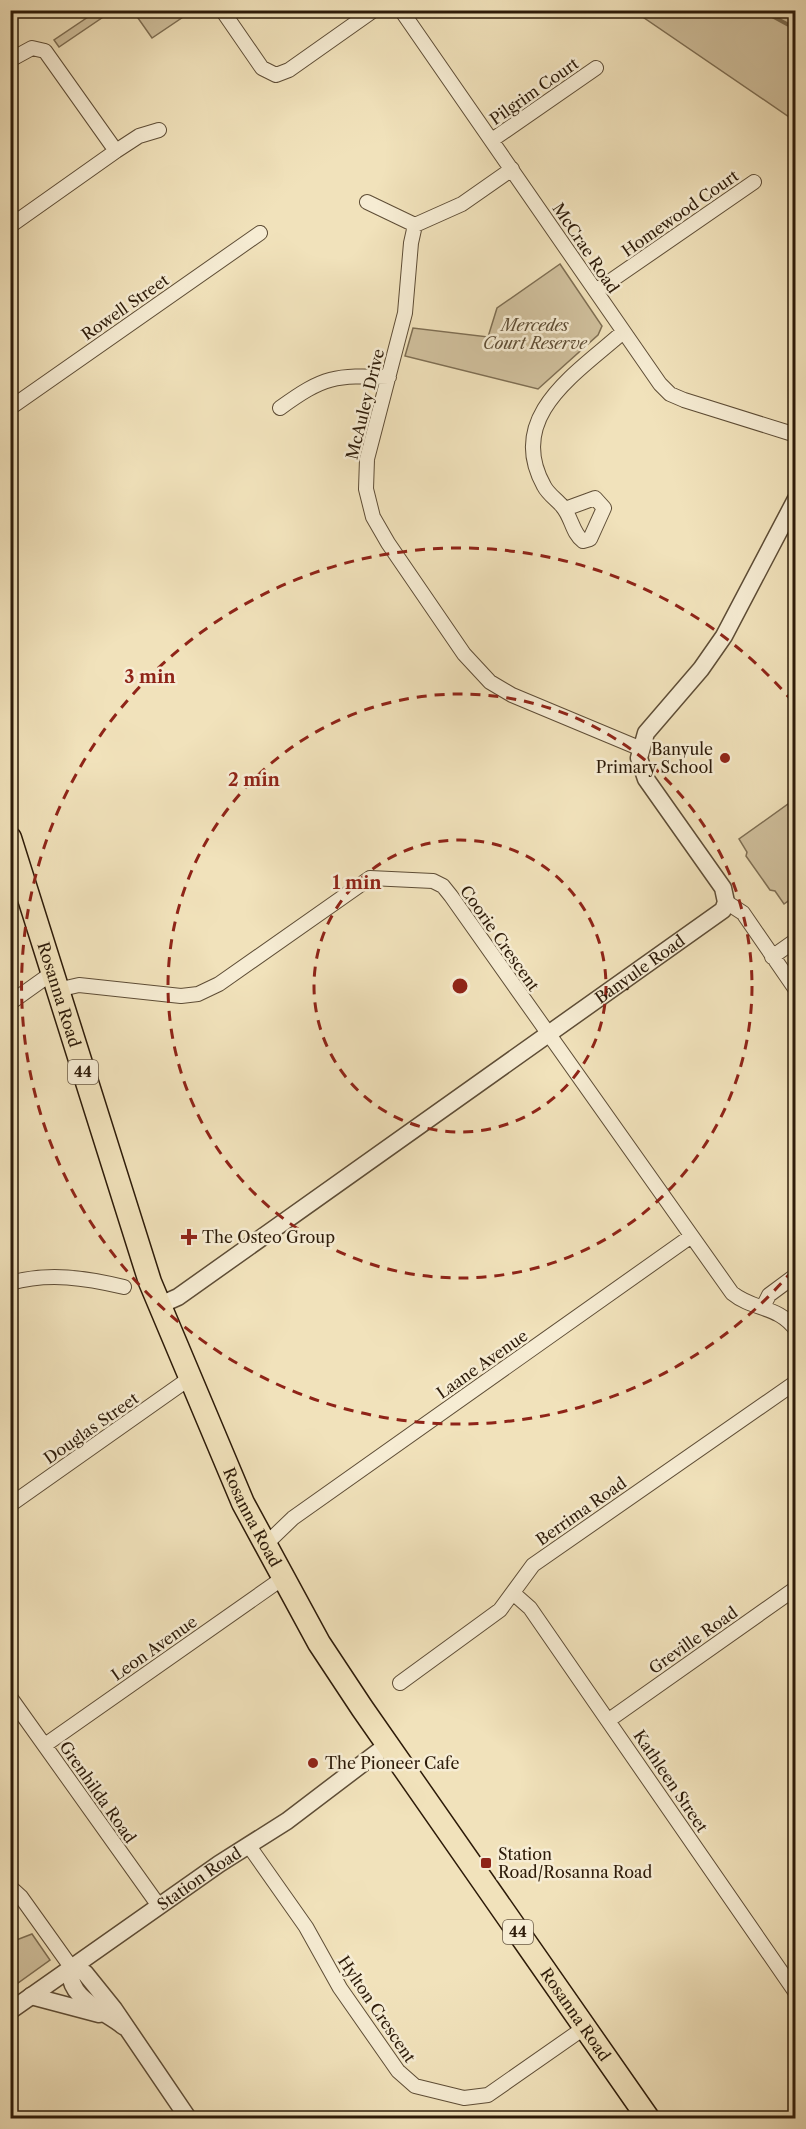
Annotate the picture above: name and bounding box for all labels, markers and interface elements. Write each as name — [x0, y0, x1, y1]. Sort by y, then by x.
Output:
street label: Pilgrim Court — [486, 53, 583, 129]
street label: Homewood Court — [618, 165, 742, 261]
street label: McCrae Road — [549, 199, 624, 297]
street label: Rowell Street — [78, 269, 173, 344]
park label: Mercedes Court Reserve — [483, 315, 588, 353]
street label: McAuley Drive — [342, 347, 388, 461]
text: 3 min — [124, 666, 176, 688]
place label: Banyule Primary School — [596, 739, 713, 777]
marker: Banyule Primary School — [718, 751, 732, 765]
text: 2 min — [228, 769, 281, 791]
text: 1 min — [332, 872, 382, 894]
street label: Coorie Crescent — [456, 881, 544, 995]
street label: Banyule Road — [591, 930, 689, 1008]
street label: Rosanna Road — [33, 939, 85, 1050]
centre of rings — [450, 976, 470, 996]
road number: 44 — [68, 1060, 98, 1084]
place label: The Osteo Group — [202, 1227, 335, 1247]
marker: The Osteo Group — [180, 1228, 198, 1246]
street label: Laane Avenue — [433, 1325, 532, 1403]
street label: Douglas Street — [40, 1388, 142, 1468]
street label: Rosanna Road — [219, 1464, 286, 1571]
street label: Berrima Road — [532, 1472, 630, 1549]
street label: Greville Road — [645, 1602, 741, 1678]
street label: Leon Avenue — [107, 1611, 201, 1685]
street label: Kathleen Street — [629, 1726, 713, 1836]
street label: Grenhilda Road — [55, 1737, 141, 1847]
place label: The Pioneer Cafe — [325, 1753, 459, 1773]
marker: The Pioneer Cafe — [306, 1756, 320, 1770]
street label: Station Road — [153, 1842, 245, 1914]
place label: Station Road/Rosanna Road — [498, 1844, 653, 1882]
marker: Station Road/Rosanna Road — [479, 1856, 493, 1870]
road number: 44 — [503, 1920, 533, 1944]
street label: Hylton Crescent — [334, 1952, 420, 2066]
street label: Rosanna Road — [536, 1964, 615, 2065]

